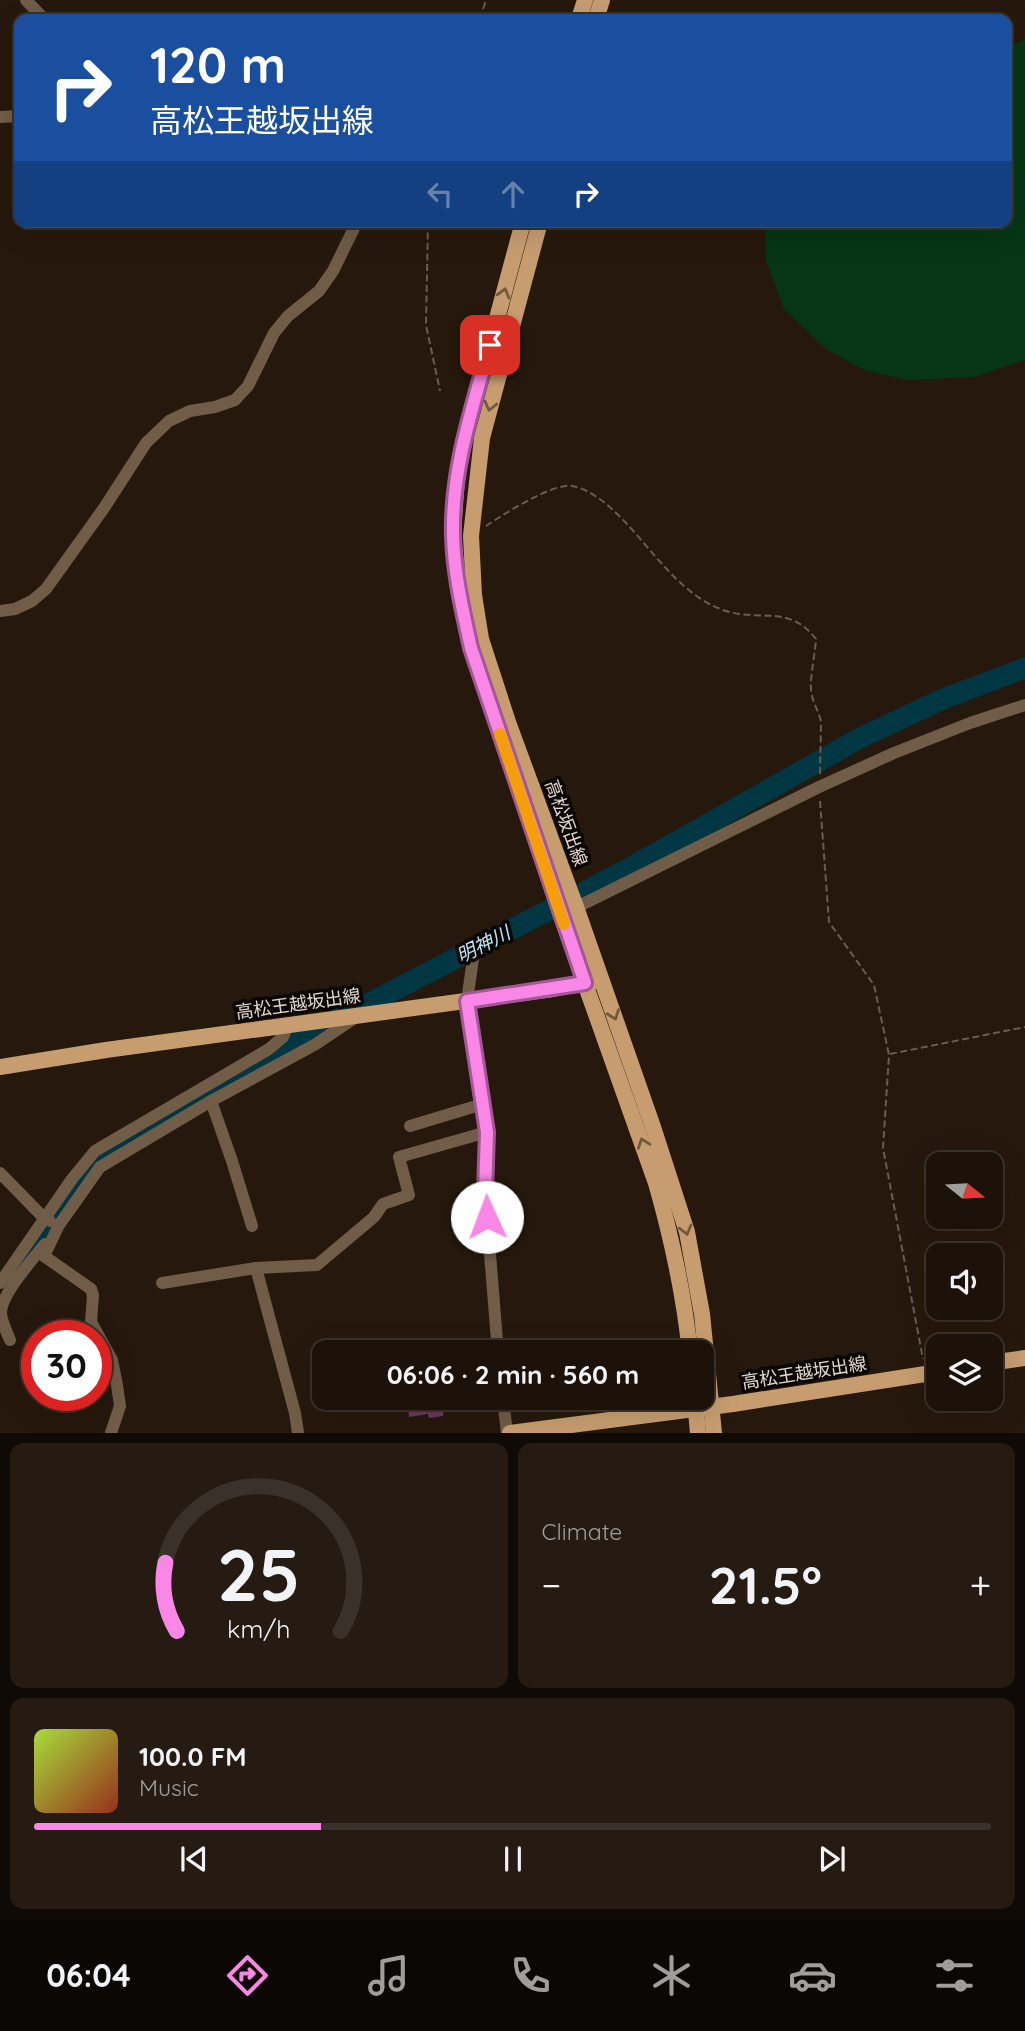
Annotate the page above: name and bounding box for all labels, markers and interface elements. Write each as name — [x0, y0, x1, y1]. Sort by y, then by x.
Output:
text: 120 m — [150, 34, 286, 95]
icon: right — [35, 42, 126, 133]
text: 高松王越坂出線 — [150, 100, 374, 140]
icon: left — [421, 175, 459, 213]
icon: ahead — [494, 175, 532, 213]
icon: right — [567, 175, 605, 213]
one-way arrow — [496, 288, 510, 300]
pin — [460, 315, 520, 375]
icon: arrive — [471, 326, 509, 364]
one-way arrow — [484, 400, 498, 412]
street label: 高松坂出線 — [540, 777, 593, 869]
water label: 明神川 — [452, 919, 516, 968]
street label: 高松王越坂出線 — [234, 983, 362, 1024]
one-way arrow — [605, 1008, 619, 1020]
one-way arrow — [637, 1138, 651, 1150]
north arrow — [926, 1152, 1003, 1228]
map controls — [926, 1152, 1003, 1411]
position arrow — [450, 1180, 524, 1254]
one-way arrow — [678, 1224, 692, 1236]
button: sound — [926, 1243, 1003, 1320]
speed limit sign: 30 — [21, 1320, 112, 1411]
button: layers — [926, 1334, 1003, 1411]
street label: 高松王越坂出線 — [740, 1351, 868, 1394]
text: 06:06 · 2 min · 560 m — [387, 1358, 639, 1391]
text: Climate — [542, 1517, 622, 1546]
text: 25 — [217, 1529, 300, 1620]
text: 21.5° — [709, 1552, 822, 1617]
text: − — [542, 1561, 561, 1609]
text: + — [970, 1561, 991, 1609]
text: km/h — [227, 1613, 290, 1644]
text: 100.0 FM — [139, 1740, 247, 1773]
text: Music — [139, 1773, 199, 1802]
icon: previous — [175, 1840, 213, 1878]
icon: pause — [494, 1840, 532, 1878]
icon: next — [813, 1840, 851, 1878]
icon: directions — [223, 1951, 272, 2000]
icon: music — [364, 1951, 413, 2000]
icon: phone — [506, 1951, 555, 2000]
icon: climate — [647, 1951, 696, 2000]
icon: car — [788, 1951, 837, 2000]
icon: filters — [930, 1951, 979, 2000]
text: 06:04 — [46, 1955, 131, 1995]

